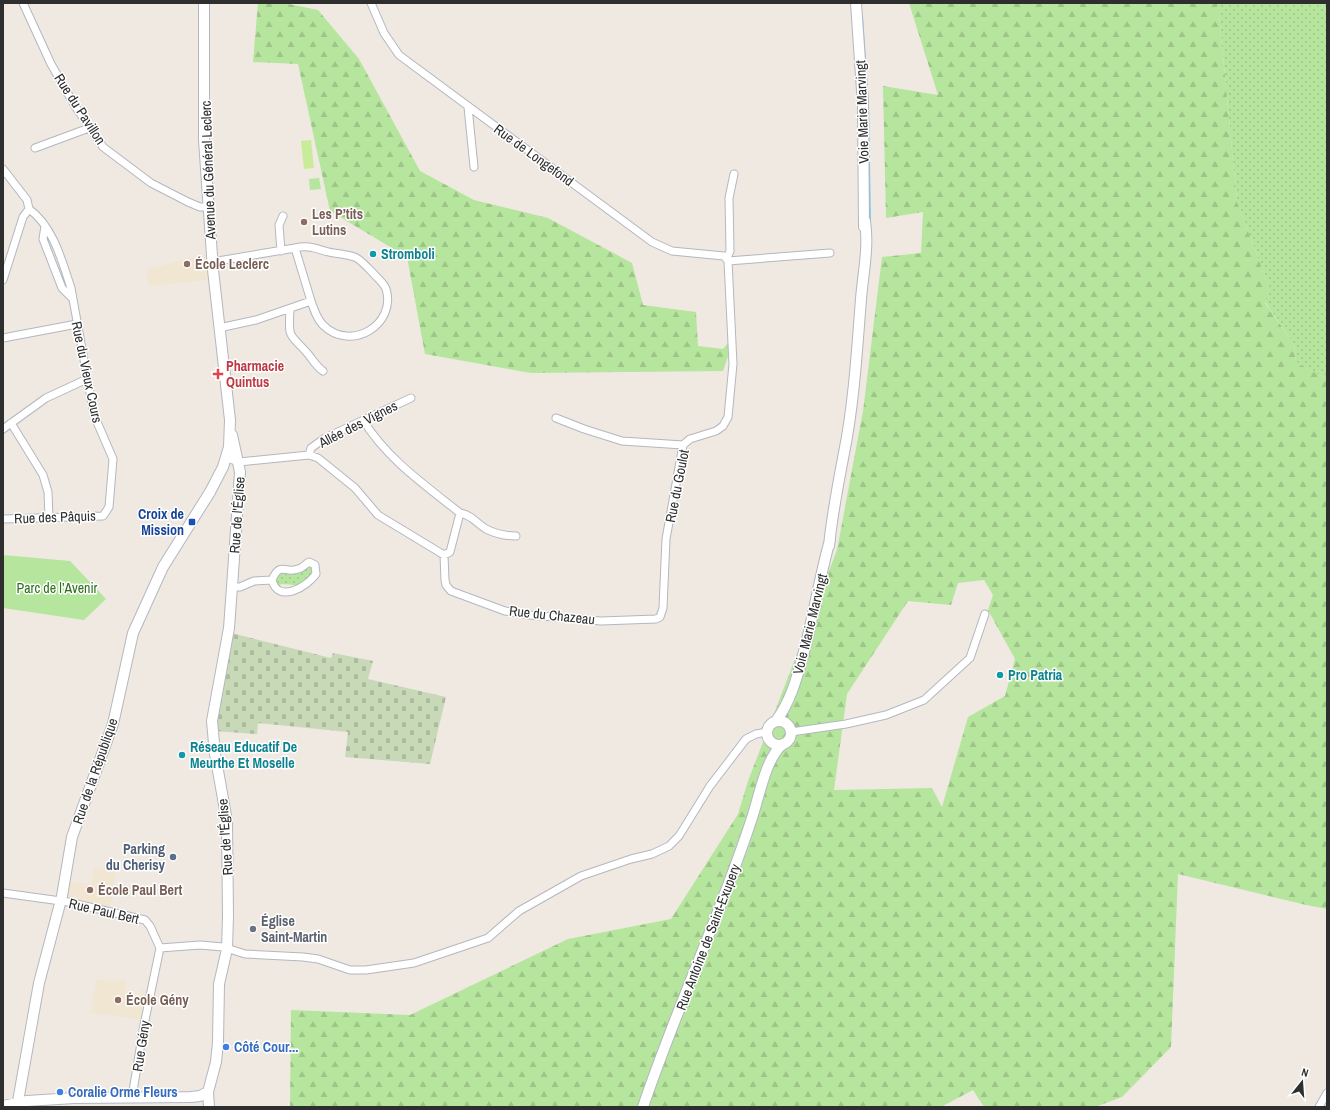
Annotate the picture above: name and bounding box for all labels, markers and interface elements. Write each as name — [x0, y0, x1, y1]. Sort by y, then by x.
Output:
street label: Voie Marie Marvingt — [851, 60, 873, 164]
street label: Rue du Pavillon — [50, 70, 110, 148]
street label: Avenue du Général Leclerc — [197, 100, 219, 241]
street label: Rue de Longefond — [490, 120, 578, 190]
place label: Les P’tits Lutins — [312, 205, 363, 239]
marker: Les P’tits Lutins — [299, 217, 309, 227]
place label: Stromboli — [381, 245, 435, 263]
marker: Stromboli — [368, 249, 378, 259]
place label: École Leclerc — [195, 255, 269, 273]
marker: École Leclerc — [182, 259, 192, 269]
street label: Rue du Vieux Cours — [67, 320, 107, 425]
place label: Pharmacie Quintus — [226, 357, 284, 391]
marker: Pharmacie Quintus — [213, 369, 223, 379]
street label: Allée des Vignes — [315, 396, 401, 452]
street label: Rue du Goulot — [661, 448, 693, 524]
street label: Rue de l'Église — [225, 476, 249, 554]
place label: Croix de Mission — [138, 505, 184, 539]
street label: Rue des Pâquis — [14, 507, 96, 527]
marker: Croix de Mission — [187, 517, 197, 527]
street label: Voie Marie Marvingt — [789, 572, 831, 676]
park label: Parc de l’Avenir — [17, 579, 98, 597]
street label: Rue du Chazeau — [508, 602, 596, 628]
place label: Pro Patria — [1008, 666, 1063, 684]
marker: Pro Patria — [995, 670, 1005, 680]
street label: Rue de la République — [68, 716, 122, 826]
place label: Réseau Educatif De Meurthe Et Moselle — [190, 738, 297, 772]
marker: Réseau Educatif De Meurthe Et Moselle — [177, 750, 187, 760]
street label: Rue de l'Église — [213, 798, 237, 876]
place label: Parking du Cherisy — [106, 840, 166, 874]
marker: Parking du Cherisy — [168, 852, 178, 862]
street label: Rue Antoine de Saint-Exupery — [672, 861, 744, 1013]
place label: École Paul Bert — [98, 881, 182, 899]
marker: École Paul Bert — [85, 885, 95, 895]
street label: Rue Paul Bert — [67, 894, 141, 928]
place label: Église Saint-Martin — [261, 912, 327, 946]
marker: Église Saint-Martin — [248, 924, 258, 934]
place label: École Gény — [126, 991, 189, 1009]
marker: École Gény — [113, 995, 123, 1005]
street label: Rue Gény — [128, 1019, 154, 1073]
place label: Côté Cour... — [234, 1038, 298, 1056]
marker: Côté Cour... — [221, 1042, 231, 1052]
north arrow — [1282, 1062, 1322, 1102]
text: N — [1300, 1065, 1310, 1080]
place label: Coralie Orme Fleurs — [68, 1083, 178, 1101]
marker: Coralie Orme Fleurs — [55, 1087, 65, 1097]

